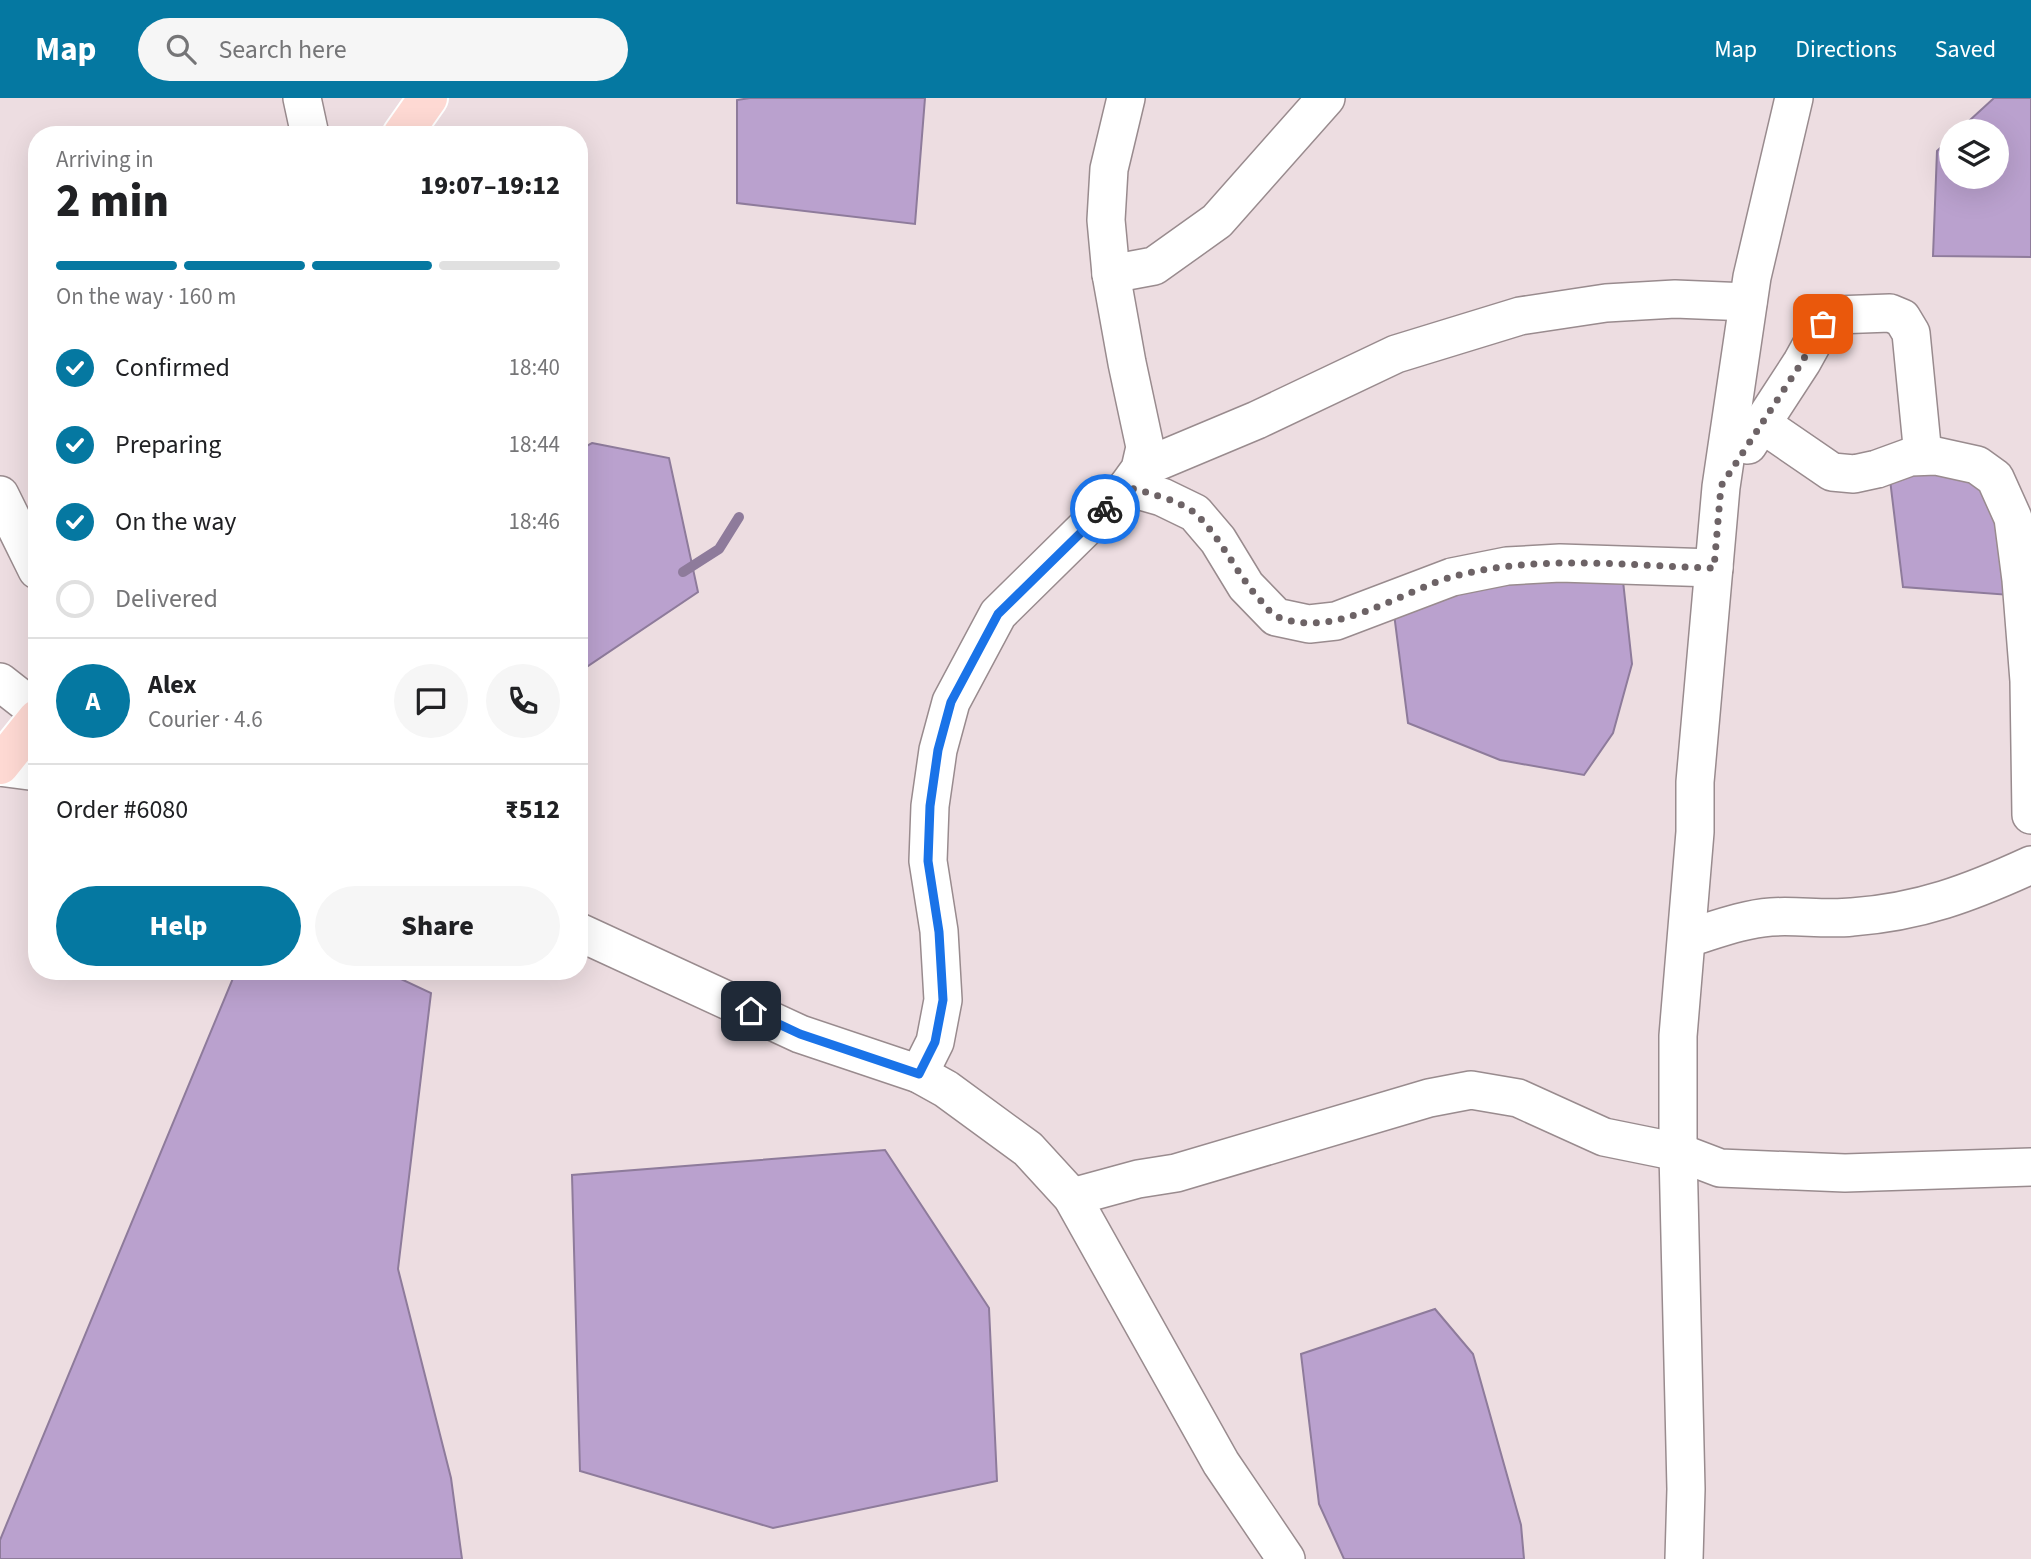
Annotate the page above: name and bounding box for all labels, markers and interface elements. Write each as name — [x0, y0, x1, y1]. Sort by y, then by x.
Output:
search box — [138, 18, 628, 81]
text: Map — [35, 26, 96, 73]
icon: search — [162, 30, 200, 68]
text: Search here — [218, 31, 347, 68]
text: Map — [1714, 32, 1757, 67]
text: Directions — [1795, 32, 1897, 67]
text: Saved — [1935, 32, 1996, 67]
map controls — [1939, 119, 2009, 189]
button: layers — [1939, 119, 2009, 189]
text: Arriving in — [56, 143, 154, 176]
text: 19:07–19:12 — [420, 167, 560, 204]
text: 2 min — [56, 169, 169, 234]
text: On the way · 160 m — [56, 280, 236, 313]
pin — [1793, 294, 1853, 354]
icon: bag — [1804, 305, 1842, 343]
icon: check — [56, 349, 94, 387]
text: Confirmed — [115, 349, 230, 386]
text: 18:40 — [509, 351, 560, 384]
icon: check — [56, 426, 94, 464]
text: Preparing — [115, 426, 221, 463]
text: 18:44 — [509, 428, 560, 461]
courier — [1070, 474, 1140, 544]
icon: bike — [1086, 490, 1124, 528]
icon: check — [56, 503, 94, 541]
text: On the way — [115, 503, 236, 540]
text: 18:46 — [509, 505, 560, 538]
text: Delivered — [115, 580, 218, 617]
button: chat — [394, 664, 468, 738]
button: phone — [486, 664, 560, 738]
text: Alex — [148, 666, 197, 703]
text: A — [86, 683, 100, 720]
text: Courier · 4.6 — [148, 703, 263, 736]
text: Order #6080 — [56, 791, 188, 828]
text: ₹512 — [505, 791, 560, 828]
button: Help — [56, 886, 301, 966]
button: Share — [315, 886, 560, 966]
pin — [721, 981, 781, 1041]
icon: home — [732, 992, 770, 1030]

